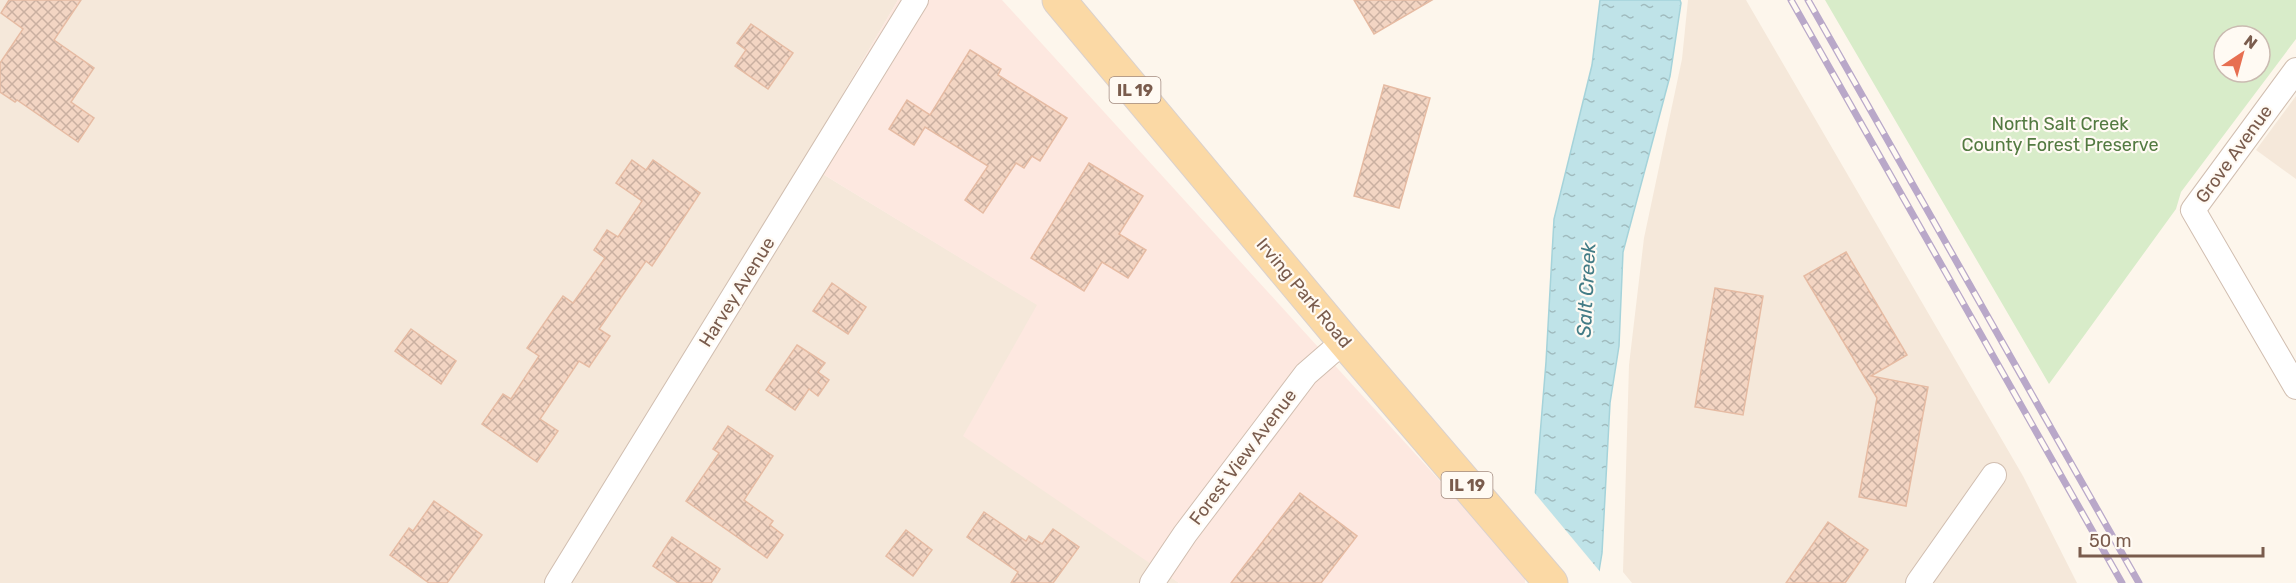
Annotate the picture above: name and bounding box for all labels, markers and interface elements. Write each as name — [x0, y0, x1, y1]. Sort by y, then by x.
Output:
north arrow — [2212, 24, 2272, 84]
text: N — [2240, 31, 2261, 53]
road number: IL 19 — [1110, 77, 1160, 103]
street label: Grove Avenue — [2191, 101, 2277, 207]
park label: North Salt Creek County Forest Preserve — [1962, 113, 2158, 156]
street label: Harvey Avenue — [694, 233, 780, 351]
street label: Irving Park Road — [1252, 234, 1356, 352]
water label: Salt Creek — [1572, 241, 1601, 338]
street label: Forest View Avenue — [1185, 385, 1301, 529]
road number: IL 19 — [1442, 472, 1492, 498]
scale bar — [2080, 520, 2263, 558]
text: 50 m — [2089, 530, 2132, 552]

